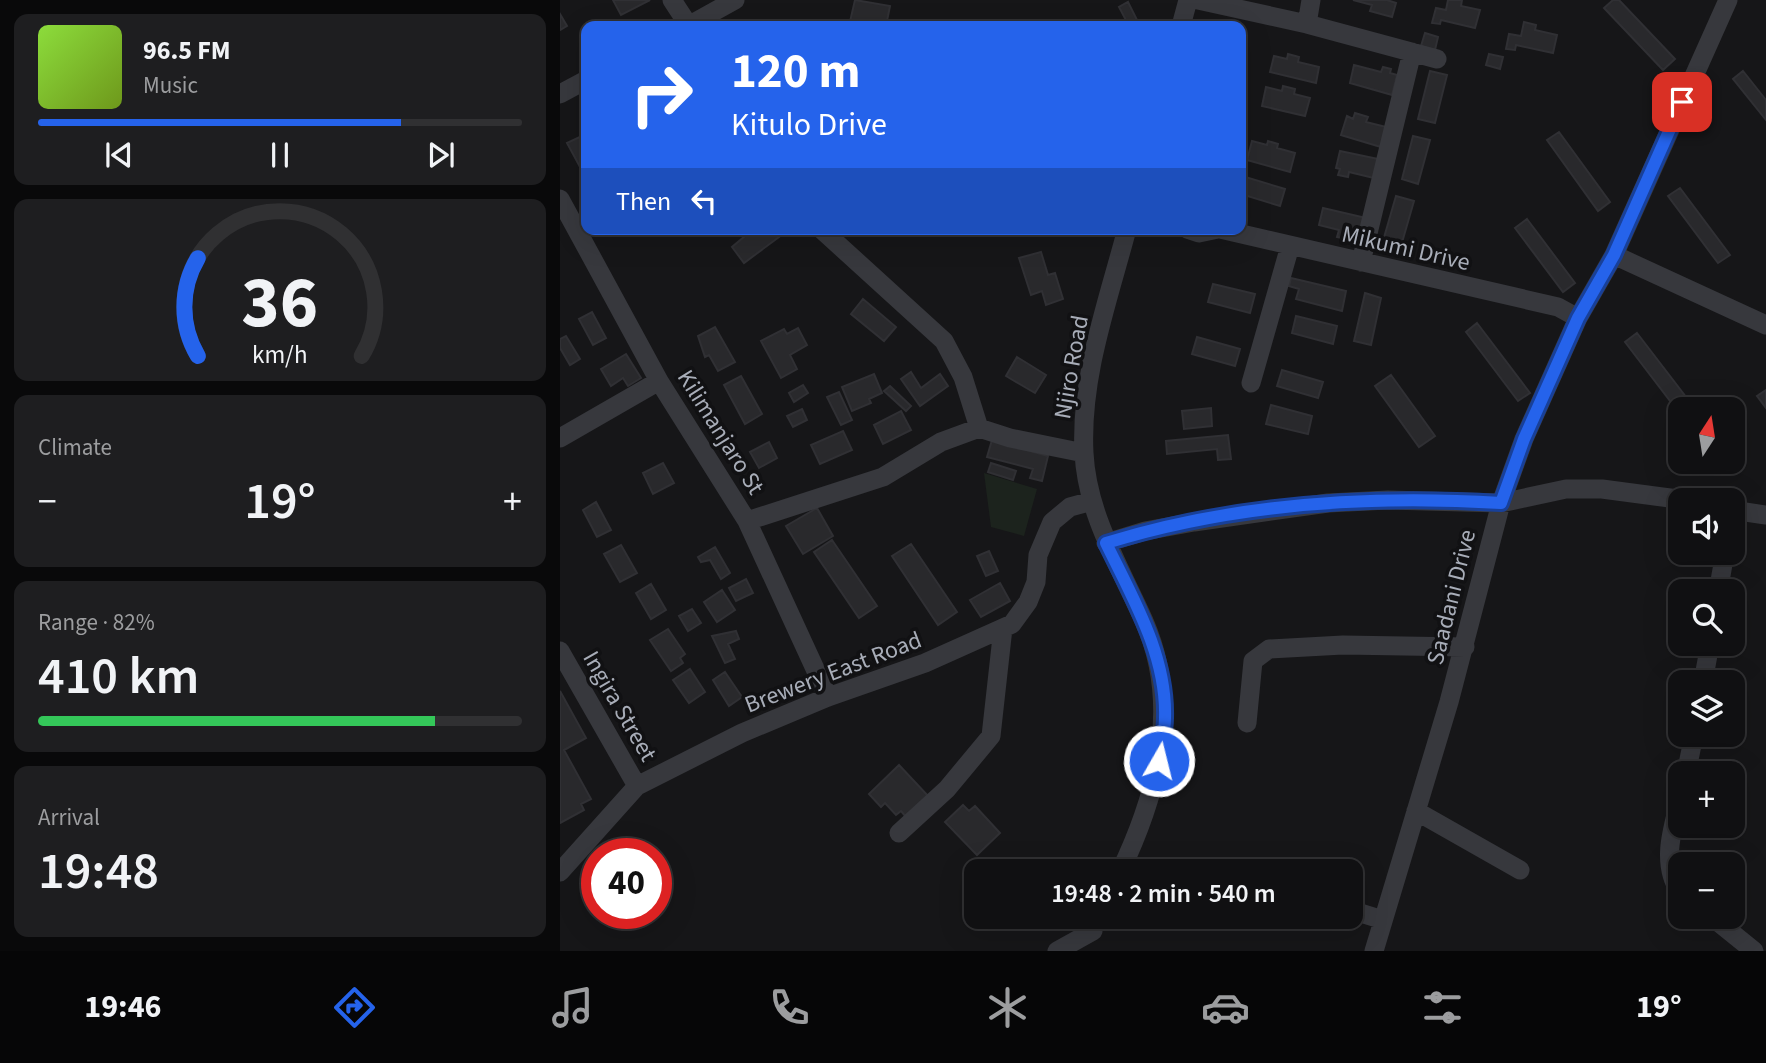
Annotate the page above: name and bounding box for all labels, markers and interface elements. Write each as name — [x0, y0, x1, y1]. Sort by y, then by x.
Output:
text: 96.5 FM — [143, 32, 231, 69]
text: 120 m — [731, 37, 860, 107]
icon: right — [616, 49, 707, 140]
text: Music — [143, 69, 198, 102]
pin — [1652, 72, 1712, 132]
icon: arrive — [1663, 83, 1701, 121]
text: Kitulo Drive — [731, 102, 887, 148]
icon: previous — [100, 136, 138, 174]
icon: pause — [261, 136, 299, 174]
icon: next — [422, 136, 460, 174]
icon: left — [685, 182, 723, 220]
text: Then — [616, 183, 671, 220]
street label: Mikumi Drive — [1338, 217, 1473, 280]
text: 36 — [242, 252, 318, 356]
street label: Njiro Road — [1045, 312, 1098, 422]
text: km/h — [252, 337, 308, 373]
street label: Kilimanjaro St — [668, 363, 773, 501]
north arrow — [1668, 397, 1745, 474]
map controls — [1668, 397, 1745, 929]
text: Climate — [38, 431, 112, 464]
text: 19° — [244, 465, 316, 539]
text: − — [38, 475, 57, 529]
text: + — [503, 475, 522, 529]
button: sound — [1668, 488, 1745, 565]
street label: Saadani Drive — [1418, 526, 1485, 668]
button: search — [1668, 579, 1745, 656]
text: Range · 82% — [38, 606, 155, 639]
street label: Brewery East Road — [740, 623, 927, 722]
text: 410 km — [38, 640, 199, 714]
street label: Ingira Street — [574, 645, 665, 768]
button: layers — [1668, 670, 1745, 747]
position arrow — [1122, 724, 1196, 798]
button: + — [1668, 761, 1745, 838]
text: Arrival — [38, 801, 100, 834]
text: 19:48 — [38, 835, 159, 909]
speed limit sign: 40 — [581, 838, 672, 929]
button: − — [1668, 852, 1745, 929]
text: 19:48 · 2 min · 540 m — [1051, 875, 1276, 912]
icon: directions — [330, 983, 379, 1032]
icon: music — [548, 983, 597, 1032]
icon: phone — [765, 983, 814, 1032]
icon: climate — [983, 983, 1032, 1032]
icon: car — [1201, 983, 1250, 1032]
icon: filters — [1418, 983, 1467, 1032]
text: 19:46 — [84, 984, 162, 1030]
text: 19° — [1636, 984, 1682, 1030]

